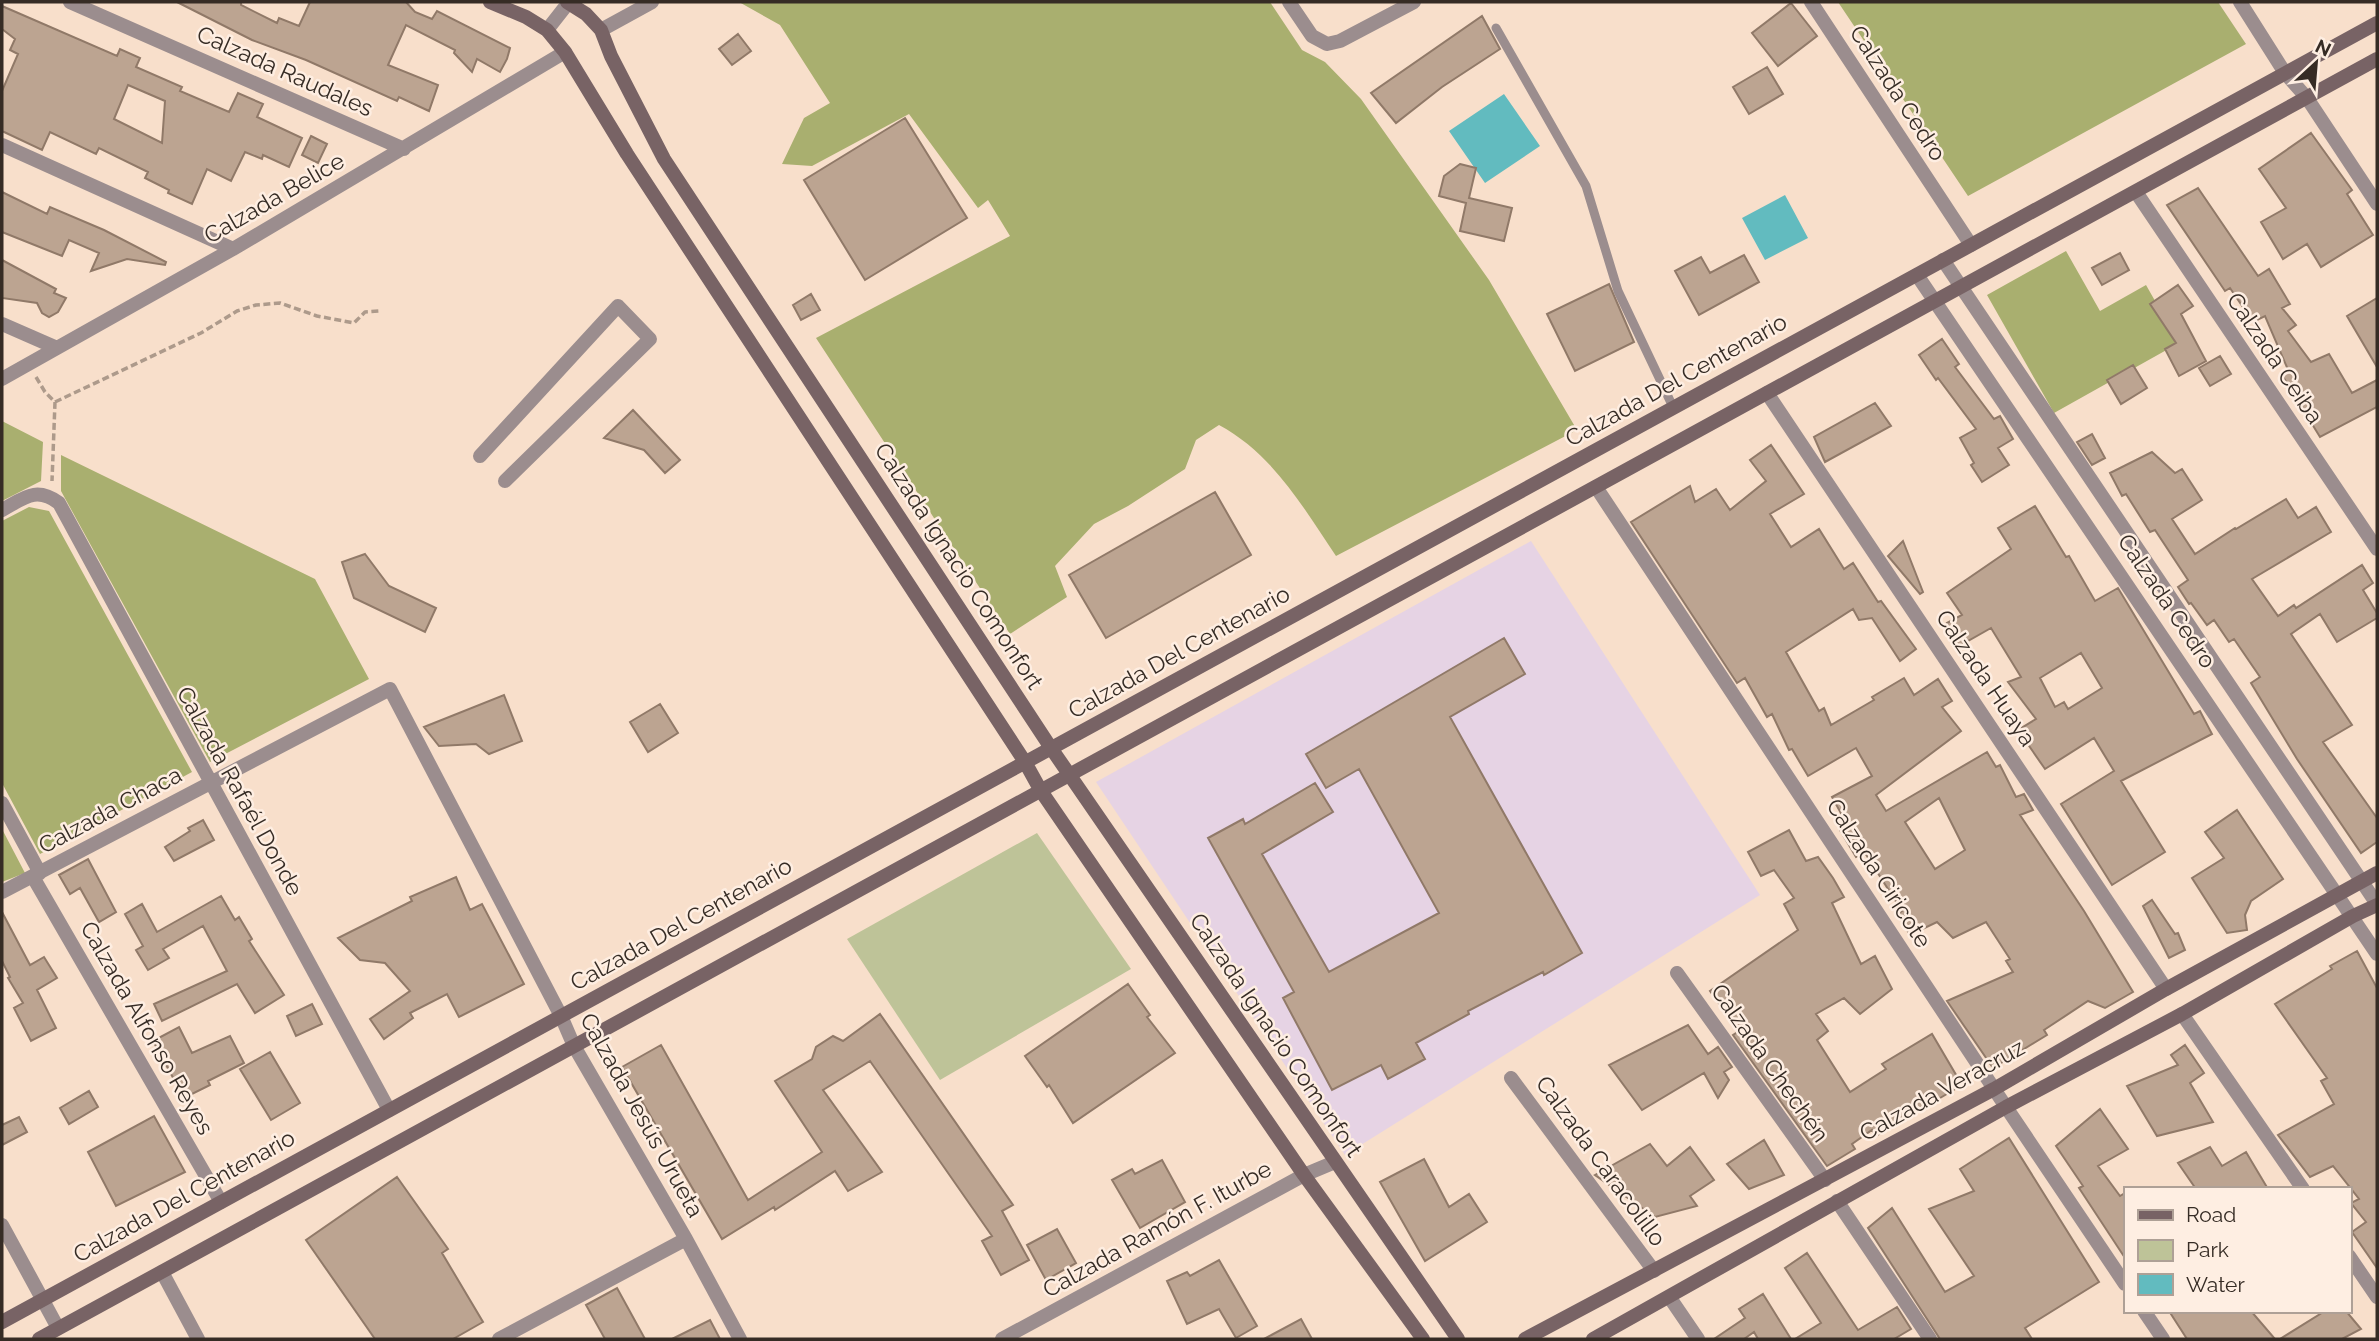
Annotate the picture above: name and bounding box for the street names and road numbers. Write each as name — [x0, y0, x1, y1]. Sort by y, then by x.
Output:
street label: Calzada Raudales — [193, 20, 377, 121]
street label: Calzada Cedro — [1845, 20, 1952, 166]
street label: Calzada Belice — [199, 147, 349, 249]
street label: Calzada Ceiba — [2222, 287, 2329, 428]
street label: Calzada Del Centenario — [1560, 307, 1791, 452]
street label: Calzada Ignacio Comonfort — [870, 437, 1049, 694]
street label: Calzada Cedro — [2113, 528, 2222, 673]
street label: Calzada Del Centenario — [1063, 579, 1294, 724]
street label: Calzada Huaya — [1931, 604, 2042, 751]
street label: Calzada Rafaél Donde — [172, 682, 309, 900]
street label: Calzada Chaca — [34, 761, 186, 859]
street label: Calzada Ciricote — [1821, 793, 1938, 952]
street label: Calzada Del Centenario — [565, 851, 796, 996]
street label: Calzada Ignacio Comonfort — [1185, 908, 1368, 1162]
street label: Calzada Alfonso Reyes — [75, 916, 220, 1139]
street label: Calzada Chechén — [1706, 978, 1835, 1147]
street label: Calzada Jesús Urueta — [575, 1008, 710, 1222]
street label: Calzada Veracruz — [1855, 1033, 2029, 1146]
street label: Calzada Caracolillo — [1531, 1070, 1672, 1251]
street label: Calzada Del Centenario — [68, 1123, 299, 1268]
street label: Calzada Ramón F. Iturbe — [1038, 1154, 1276, 1303]

